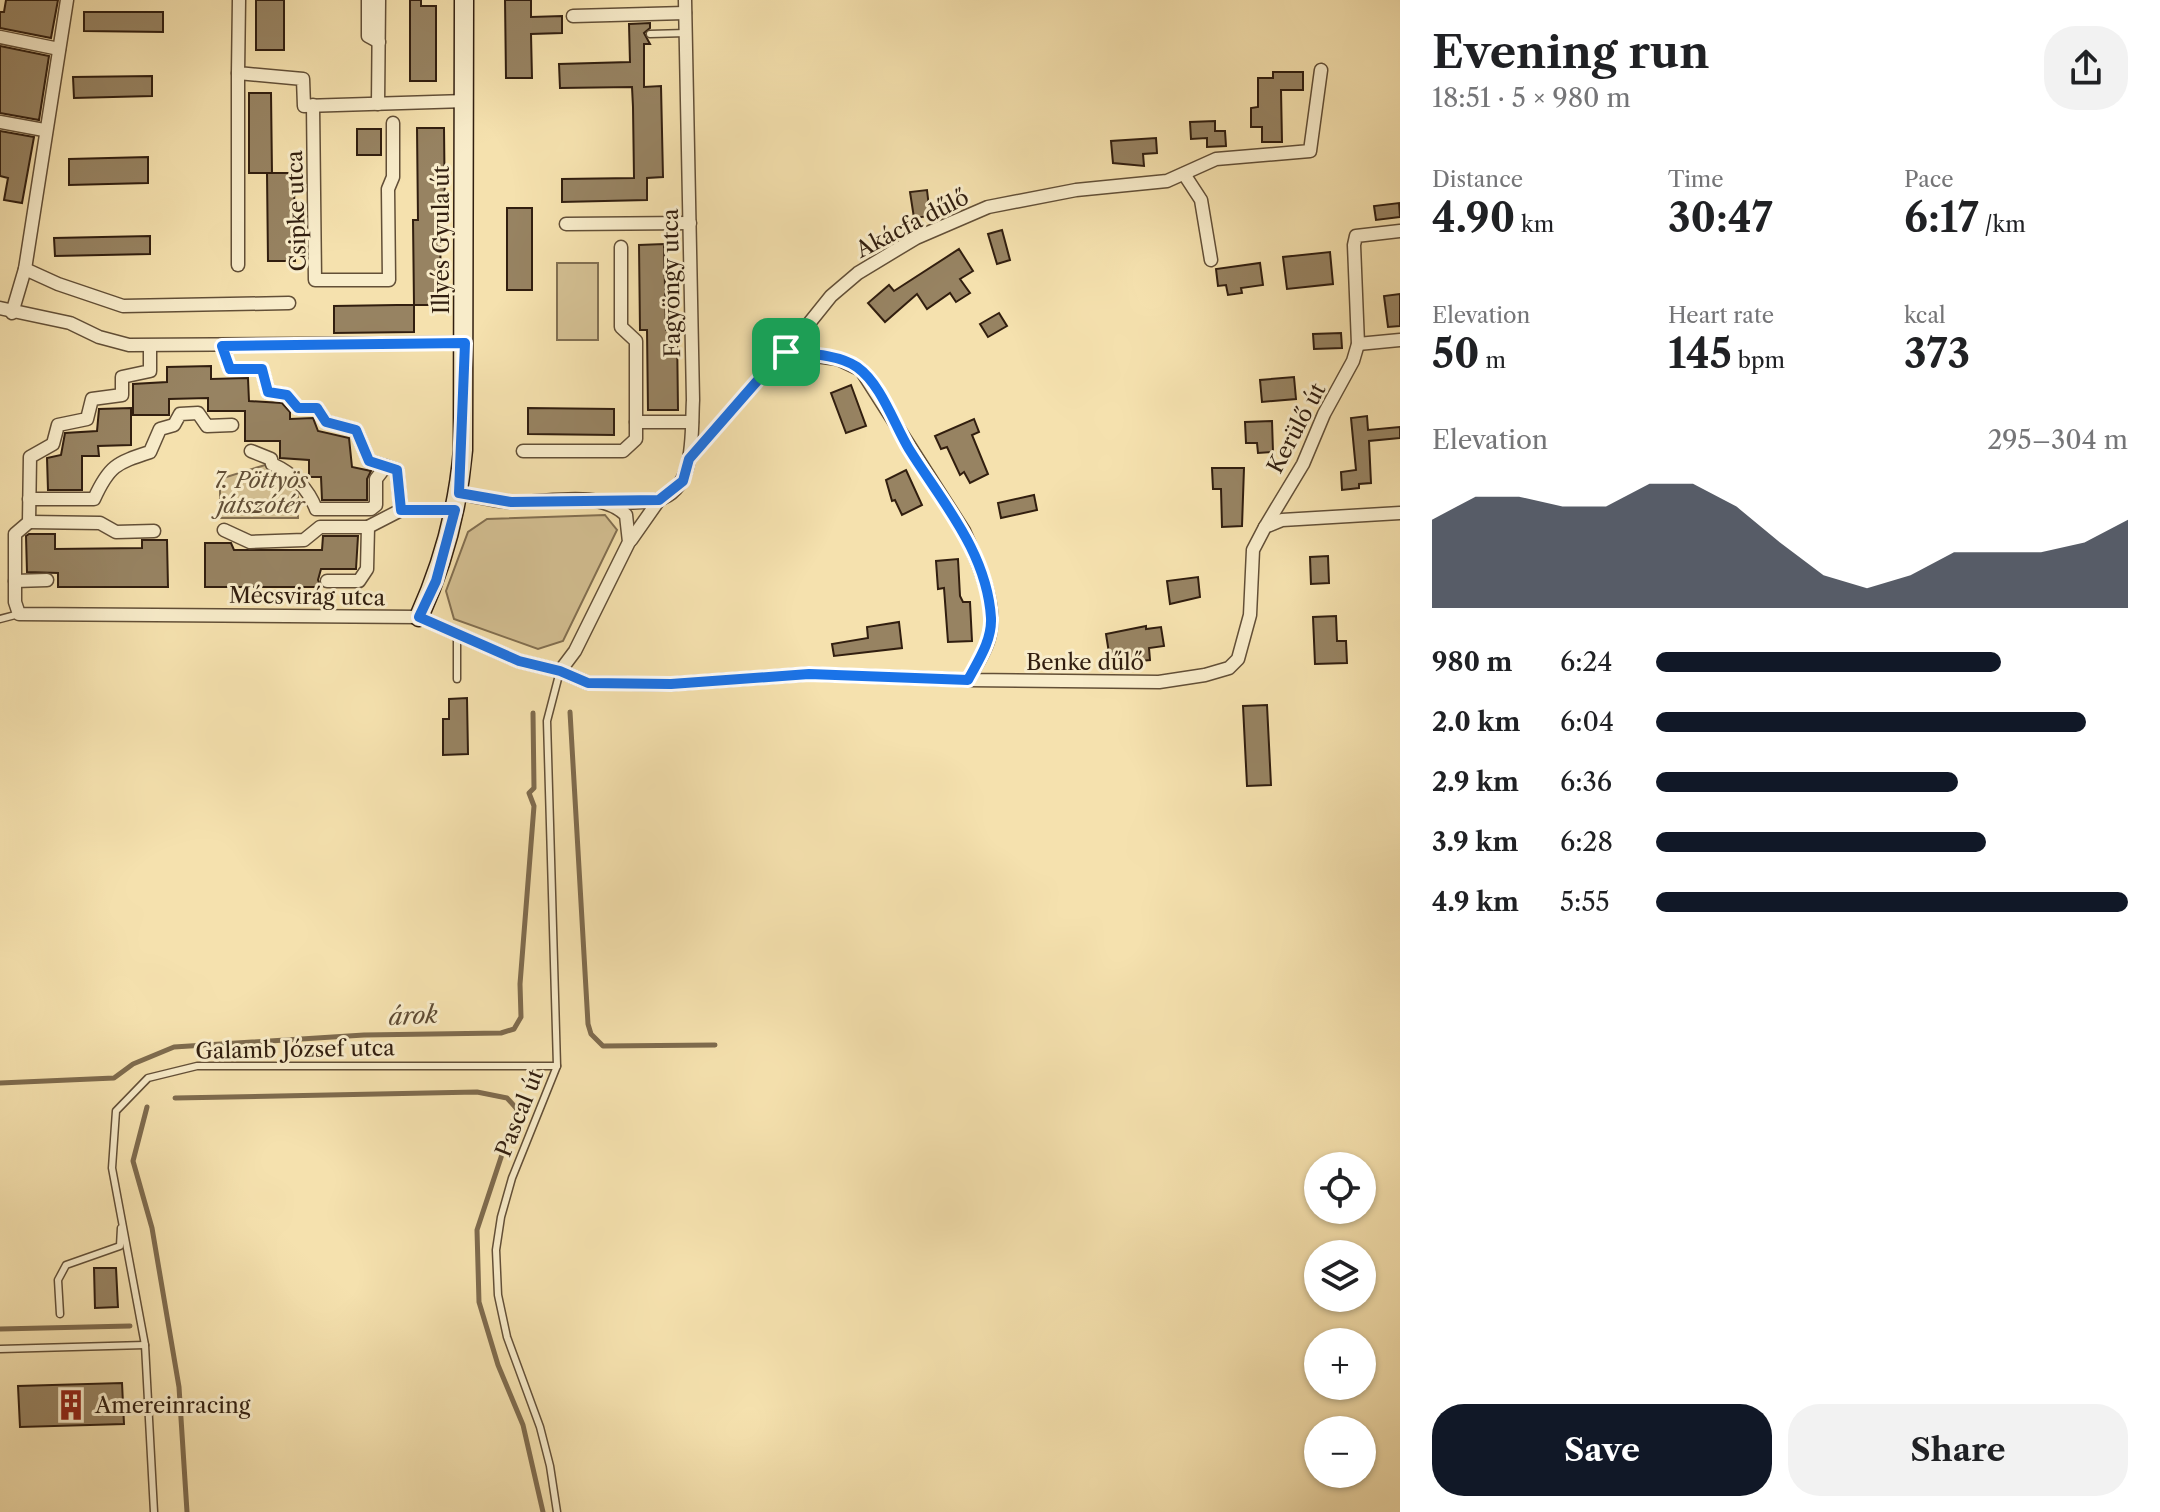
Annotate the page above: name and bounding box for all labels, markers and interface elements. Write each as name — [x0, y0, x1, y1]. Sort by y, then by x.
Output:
text: Evening run — [1432, 25, 1709, 79]
button: share — [2044, 26, 2128, 110]
text: 18:51 · 5 × 980 m — [1432, 82, 1631, 114]
street label: Csipke utca — [281, 149, 312, 272]
street label: Illyés Gyula út — [428, 165, 455, 314]
text: Distance — [1432, 166, 1523, 193]
text: Time — [1668, 166, 1724, 193]
text: Pace — [1904, 166, 1954, 193]
street label: Akácfa dűlő — [850, 183, 973, 264]
text: 4.90 — [1432, 193, 1515, 242]
text: 30:47 — [1668, 193, 1773, 242]
text: 6:17 — [1904, 193, 1979, 242]
street label: Fagyöngy utca — [657, 208, 686, 358]
text: km — [1515, 211, 1554, 238]
text: /km — [1979, 211, 2026, 238]
text: Elevation — [1432, 302, 1530, 329]
text: Heart rate — [1668, 302, 1774, 329]
text: kcal — [1904, 302, 1946, 329]
pin — [752, 318, 820, 386]
text: 50 — [1432, 329, 1480, 378]
text: 145 — [1668, 329, 1732, 378]
text: 373 — [1904, 329, 1970, 378]
icon: arrive — [764, 330, 808, 374]
text: m — [1480, 347, 1506, 374]
text: bpm — [1732, 347, 1785, 374]
street label: Kerülő út — [1261, 378, 1332, 478]
text: Elevation — [1432, 424, 1548, 456]
text: 295–304 m — [1987, 424, 2128, 456]
park label: 7. Pöttyös játszótér — [211, 467, 309, 519]
street label: Mécsvirág utca — [229, 582, 386, 611]
text: 980 m — [1432, 646, 1513, 678]
text: 6:24 — [1560, 646, 1613, 678]
street label: Benke dűlő — [1026, 649, 1144, 676]
text: 2.0 km — [1432, 706, 1520, 738]
text: 6:04 — [1560, 706, 1614, 738]
text: 2.9 km — [1432, 766, 1519, 798]
text: 6:36 — [1560, 766, 1612, 798]
text: 3.9 km — [1432, 826, 1518, 858]
text: 6:28 — [1560, 826, 1613, 858]
text: 4.9 km — [1432, 886, 1519, 918]
text: 5:55 — [1560, 886, 1610, 918]
water label: árok — [387, 1000, 439, 1031]
street label: Galamb József utca — [195, 1034, 395, 1065]
street label: Pascal út — [490, 1065, 549, 1161]
map controls — [1304, 1152, 1376, 1488]
button: locate — [1304, 1152, 1376, 1224]
button: layers — [1304, 1240, 1376, 1312]
button: + — [1304, 1328, 1376, 1400]
building icon: Amereinracing — [54, 1388, 88, 1422]
place label: Amereinracing — [94, 1392, 251, 1419]
button: Save — [1432, 1404, 1772, 1496]
button: Share — [1788, 1404, 2128, 1496]
button: − — [1304, 1416, 1376, 1488]

